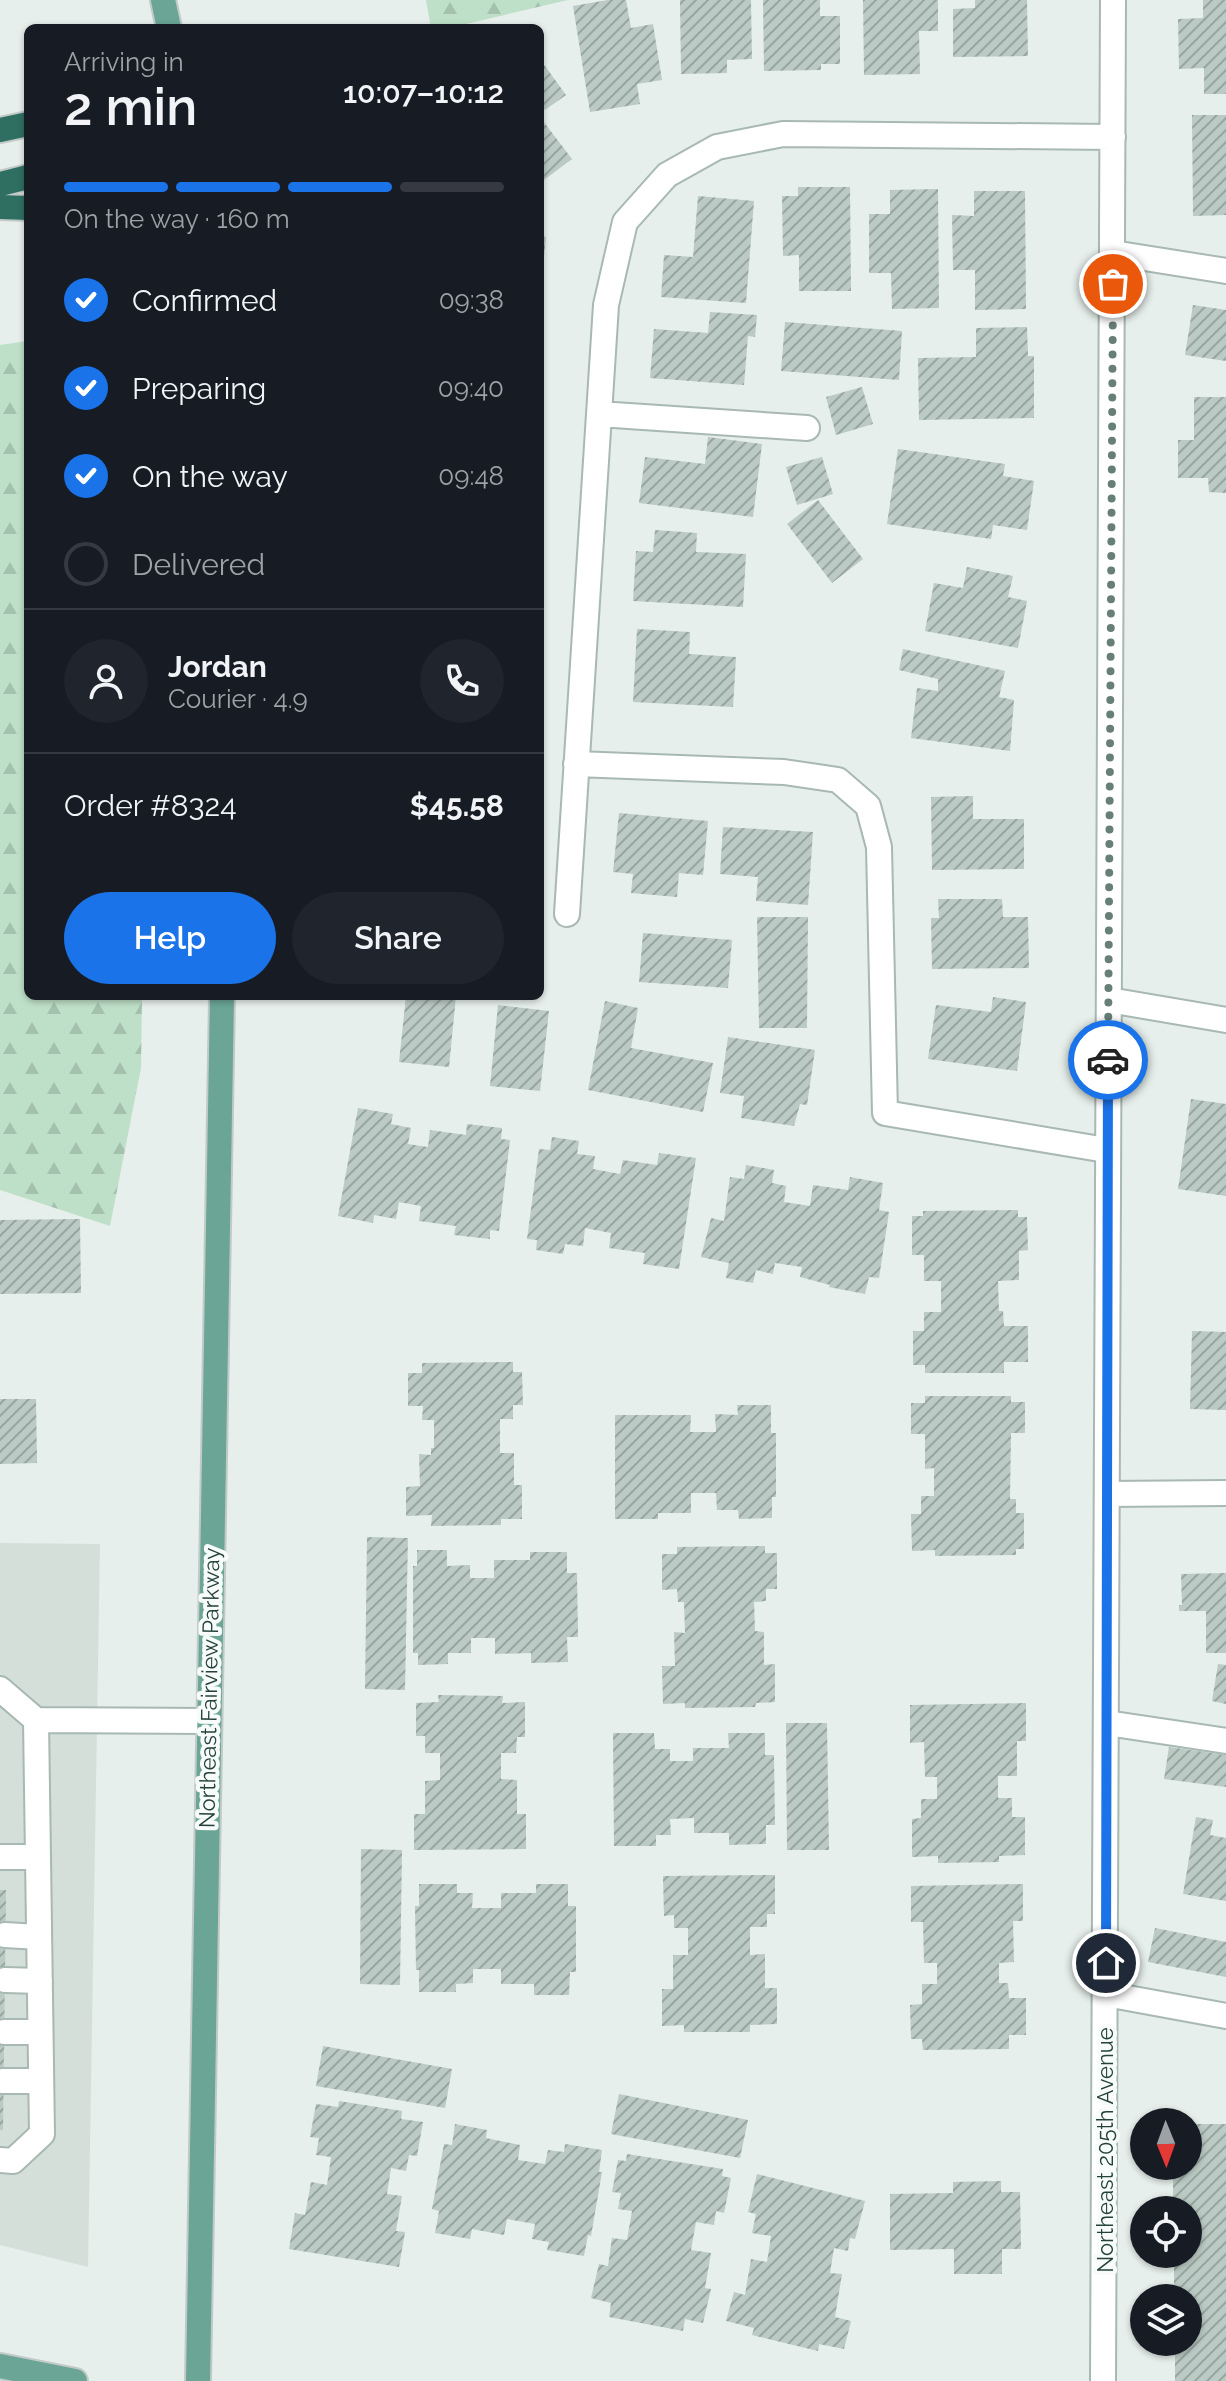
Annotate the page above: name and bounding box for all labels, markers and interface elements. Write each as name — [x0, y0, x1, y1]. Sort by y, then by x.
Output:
text: Arriving in — [64, 47, 184, 77]
text: 10:07–10:12 — [343, 75, 504, 110]
text: 2 min — [64, 76, 197, 137]
text: On the way · 160 m — [64, 204, 290, 234]
pin — [1079, 250, 1147, 318]
icon: bag — [1091, 262, 1135, 306]
icon: check — [64, 278, 108, 322]
text: Confirmed — [132, 283, 277, 318]
text: 09:38 — [439, 285, 504, 315]
icon: check — [64, 366, 108, 410]
text: Preparing — [132, 371, 266, 406]
text: 09:40 — [438, 373, 504, 403]
icon: check — [64, 454, 108, 498]
text: On the way — [132, 459, 288, 494]
text: 09:48 — [438, 461, 504, 491]
text: Delivered — [132, 547, 265, 582]
button: person — [64, 639, 148, 723]
button: phone — [420, 639, 504, 723]
text: Jordan — [168, 649, 267, 684]
text: Courier · 4.9 — [168, 684, 308, 714]
text: Order #8324 — [64, 788, 237, 823]
text: $45.58 — [410, 788, 504, 823]
button: Help — [64, 892, 276, 984]
button: Share — [292, 892, 504, 984]
courier — [1068, 1020, 1148, 1100]
icon: car — [1086, 1038, 1130, 1082]
street label: Northeast Fairview Parkway — [194, 1547, 224, 1828]
pin — [1072, 1929, 1140, 1997]
icon: home — [1084, 1941, 1128, 1985]
street label: Northeast 205th Avenue — [1092, 2027, 1118, 2273]
north arrow — [1130, 2108, 1202, 2180]
map controls — [1130, 2108, 1202, 2356]
button: locate — [1130, 2196, 1202, 2268]
button: layers — [1130, 2284, 1202, 2356]

